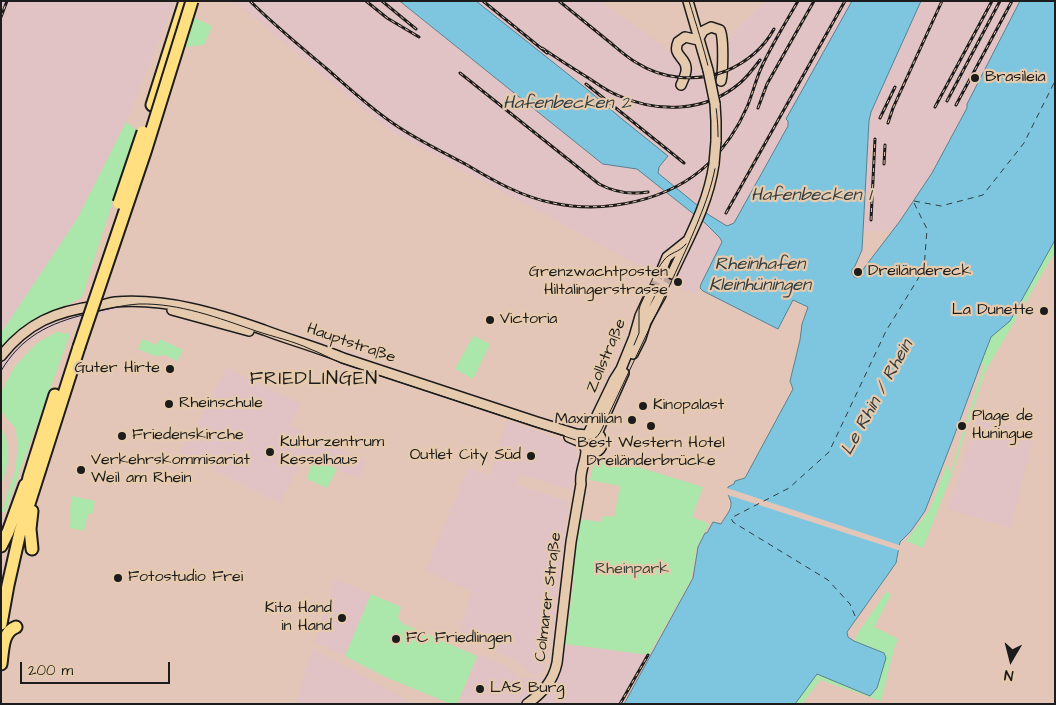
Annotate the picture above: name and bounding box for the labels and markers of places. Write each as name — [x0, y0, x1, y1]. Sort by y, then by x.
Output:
place label: Brasileia — [985, 68, 1046, 88]
marker: Brasileia — [969, 72, 981, 84]
place label: Dreiländereck — [868, 262, 971, 282]
place label: Grenzwachtposten Hiltalingerstrasse — [529, 263, 668, 301]
marker: Dreiländereck — [852, 266, 864, 278]
marker: Grenzwachtposten Hiltalingerstrasse — [672, 276, 684, 288]
place label: La Dunette — [952, 301, 1034, 321]
marker: La Dunette — [1038, 305, 1050, 317]
place label: Victoria — [500, 310, 557, 330]
marker: Victoria — [484, 314, 496, 326]
place label: Guter Hirte — [74, 359, 160, 379]
marker: Guter Hirte — [164, 363, 176, 375]
place label: Rheinschule — [179, 394, 263, 414]
place label: Kinopalast — [653, 396, 724, 416]
marker: Rheinschule — [163, 398, 175, 410]
marker: Kinopalast — [637, 400, 649, 412]
place label: Plage de Huningue — [972, 407, 1033, 445]
place label: Maximilian — [555, 410, 622, 430]
marker: Maximilian — [626, 414, 638, 426]
marker: Best Western Hotel Dreiländerbrücke — [645, 420, 657, 432]
marker: Plage de Huningue — [956, 420, 968, 432]
place label: Friedenskirche — [132, 426, 244, 446]
marker: Friedenskirche — [116, 430, 128, 442]
place label: Kulturzentrum Kesselhaus — [280, 433, 384, 471]
place label: Best Western Hotel Dreiländerbrücke — [577, 434, 725, 472]
marker: Kulturzentrum Kesselhaus — [264, 446, 276, 458]
place label: Outlet City Süd — [410, 446, 521, 466]
marker: Outlet City Süd — [525, 450, 537, 462]
place label: Verkehrskommisariat Weil am Rhein — [91, 451, 250, 489]
marker: Verkehrskommisariat Weil am Rhein — [75, 464, 87, 476]
place label: Fotostudio Frei — [128, 568, 243, 588]
marker: Fotostudio Frei — [112, 572, 124, 584]
place label: Kita Hand in Hand — [265, 599, 332, 637]
marker: Kita Hand in Hand — [336, 612, 348, 624]
place label: FC Friedlingen — [406, 629, 512, 649]
marker: FC Friedlingen — [390, 633, 402, 645]
place label: LAS Burg — [490, 679, 565, 699]
marker: LAS Burg — [474, 683, 486, 695]

